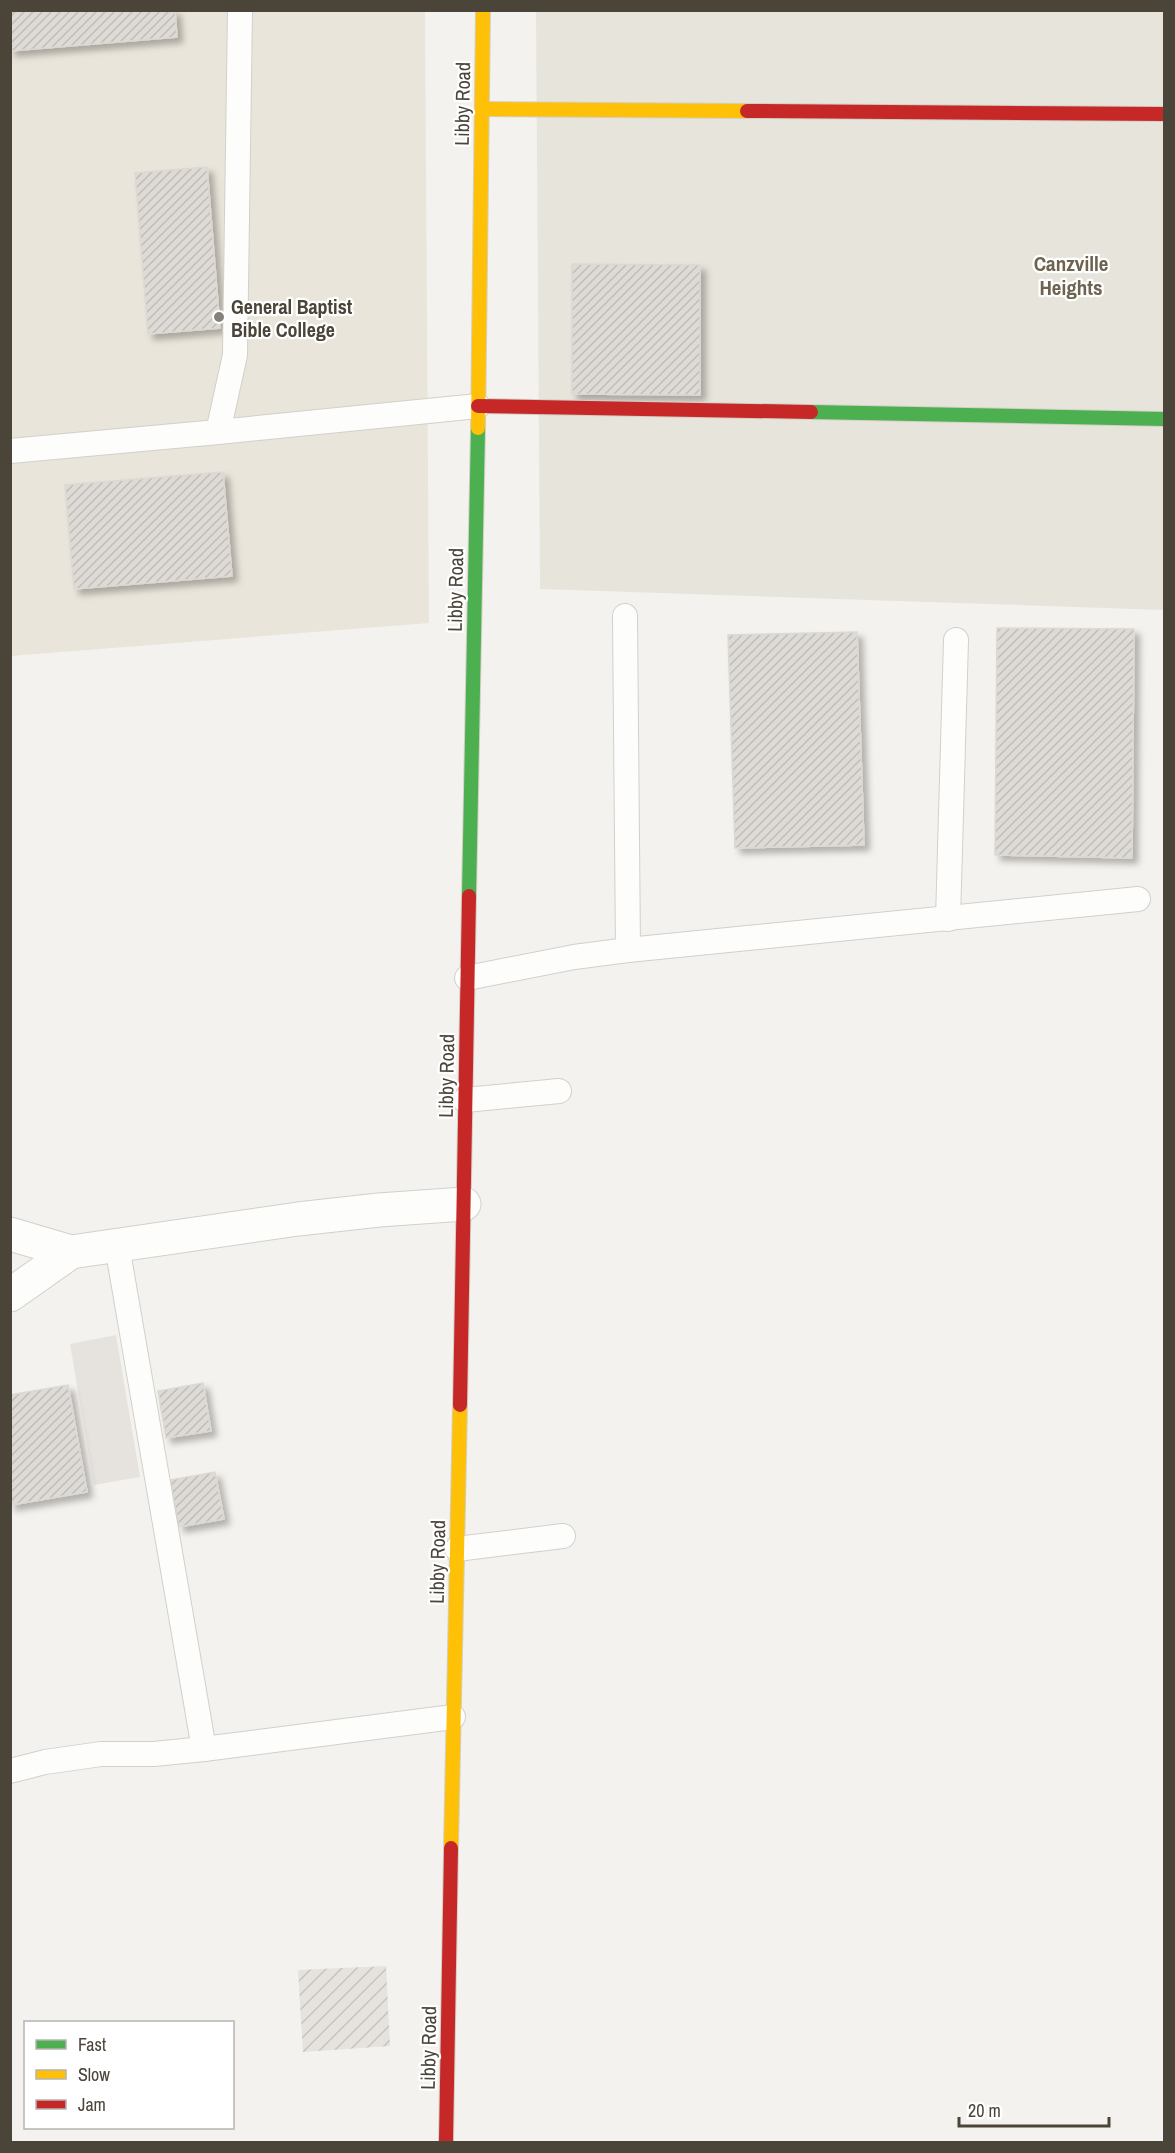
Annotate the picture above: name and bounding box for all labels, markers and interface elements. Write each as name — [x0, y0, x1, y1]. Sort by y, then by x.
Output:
street label: Libby Road — [448, 62, 476, 146]
district label: Canzville Heights — [1034, 249, 1108, 302]
place label: General Baptist Bible College — [231, 293, 353, 343]
marker: General Baptist Bible College — [212, 310, 226, 324]
street label: Libby Road — [441, 548, 469, 632]
street label: Libby Road — [432, 1034, 460, 1118]
street label: Libby Road — [423, 1520, 451, 1604]
street label: Libby Road — [414, 2006, 442, 2090]
legend — [24, 2021, 234, 2129]
text: Fast — [78, 2032, 106, 2057]
text: Slow — [78, 2062, 110, 2087]
scale bar — [959, 2090, 1109, 2128]
text: Jam — [78, 2092, 106, 2117]
text: 20 m — [968, 2098, 1001, 2123]

